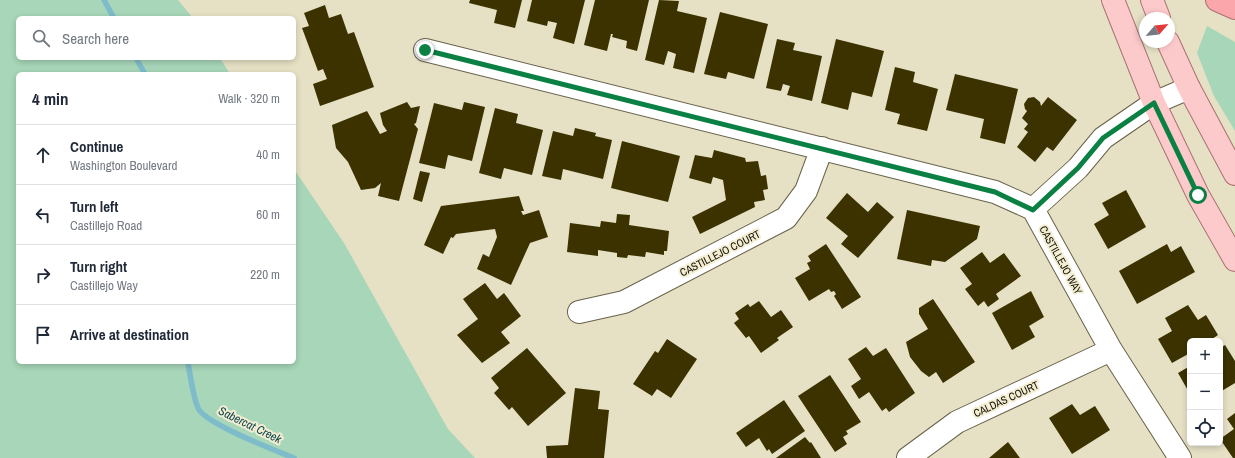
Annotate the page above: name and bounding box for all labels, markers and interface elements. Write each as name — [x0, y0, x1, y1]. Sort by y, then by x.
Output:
north arrow — [1139, 12, 1175, 48]
search box — [16, 16, 296, 60]
icon: search — [30, 27, 52, 49]
text: Search here — [62, 28, 129, 49]
route end — [416, 41, 434, 59]
text: 4 min — [32, 87, 68, 110]
text: Walk · 320 m — [218, 90, 280, 107]
text: Continue — [70, 136, 123, 157]
icon: ahead — [32, 144, 54, 166]
text: 40 m — [256, 146, 280, 163]
text: Washington Boulevard — [70, 157, 177, 174]
route start — [1189, 186, 1207, 204]
text: Turn left — [70, 196, 118, 217]
icon: left — [32, 204, 54, 226]
text: 60 m — [256, 206, 280, 223]
text: Castillejo Road — [70, 217, 142, 234]
street label: CASTILLEJO WAY — [1036, 223, 1086, 297]
street label: CASTILLEJO COURT — [677, 226, 763, 279]
text: Turn right — [70, 256, 127, 277]
icon: right — [32, 264, 54, 286]
text: 220 m — [250, 266, 280, 283]
text: Castillejo Way — [70, 277, 138, 294]
icon: arrive — [32, 324, 54, 346]
text: Arrive at destination — [70, 324, 189, 345]
map controls — [1187, 338, 1223, 446]
button: + — [1187, 338, 1223, 374]
button: − — [1187, 374, 1223, 410]
street label: CALDAS COURT — [971, 378, 1041, 420]
water label: Sabercat Creek — [216, 403, 285, 448]
button: locate — [1187, 410, 1223, 446]

